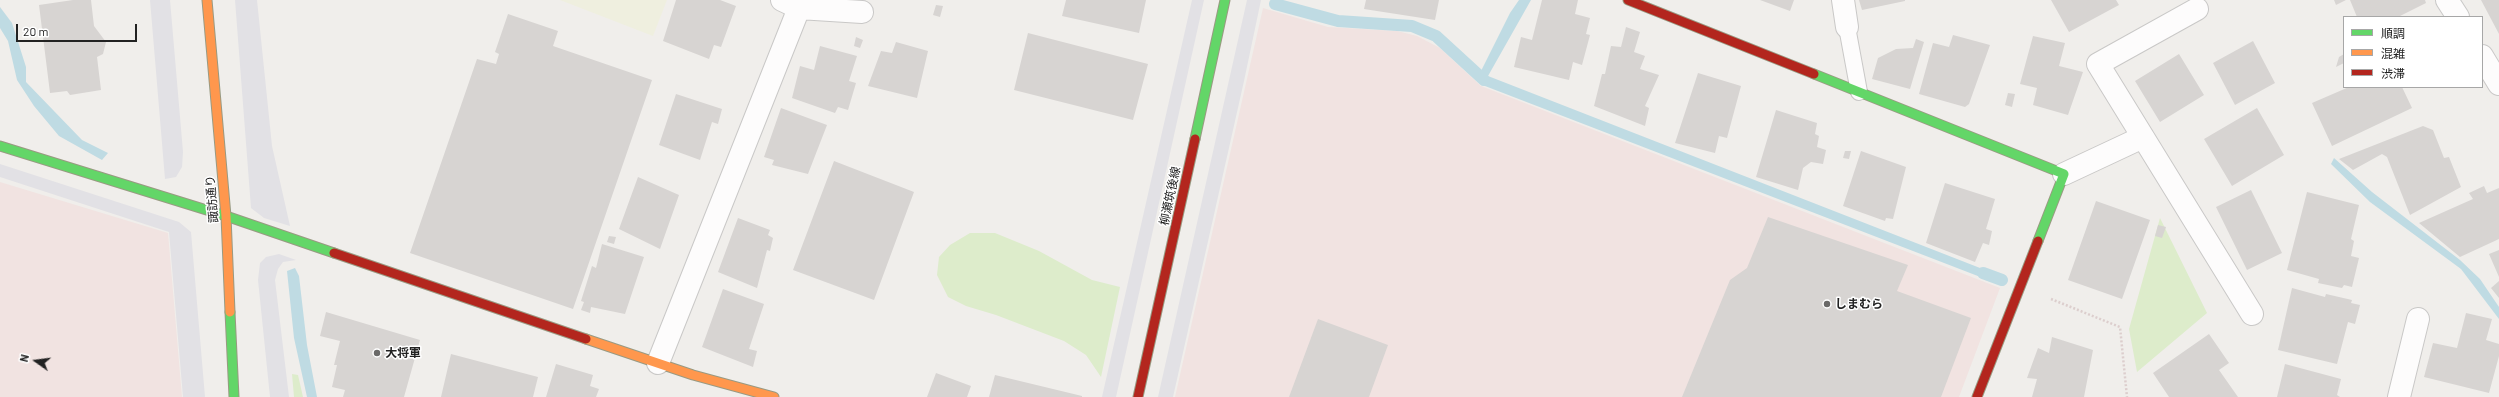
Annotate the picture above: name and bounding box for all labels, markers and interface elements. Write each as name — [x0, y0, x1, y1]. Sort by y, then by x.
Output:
scale bar — [18, 16, 139, 42]
legend — [2343, 16, 2483, 88]
text: 20 m — [23, 24, 49, 38]
text: 順調 — [2381, 26, 2405, 40]
text: 混雑 — [2381, 46, 2405, 60]
text: 渋滞 — [2381, 66, 2405, 80]
street label: 柳瀬筑後線 — [1157, 165, 1183, 227]
street label: 諏訪通り — [203, 174, 221, 224]
place label: しまむら — [1835, 297, 1883, 311]
marker: しまむら — [1822, 299, 1832, 309]
north arrow — [16, 341, 56, 381]
place label: 大将軍 — [385, 346, 421, 360]
marker: 大将軍 — [372, 348, 382, 358]
text: N — [17, 353, 31, 363]

